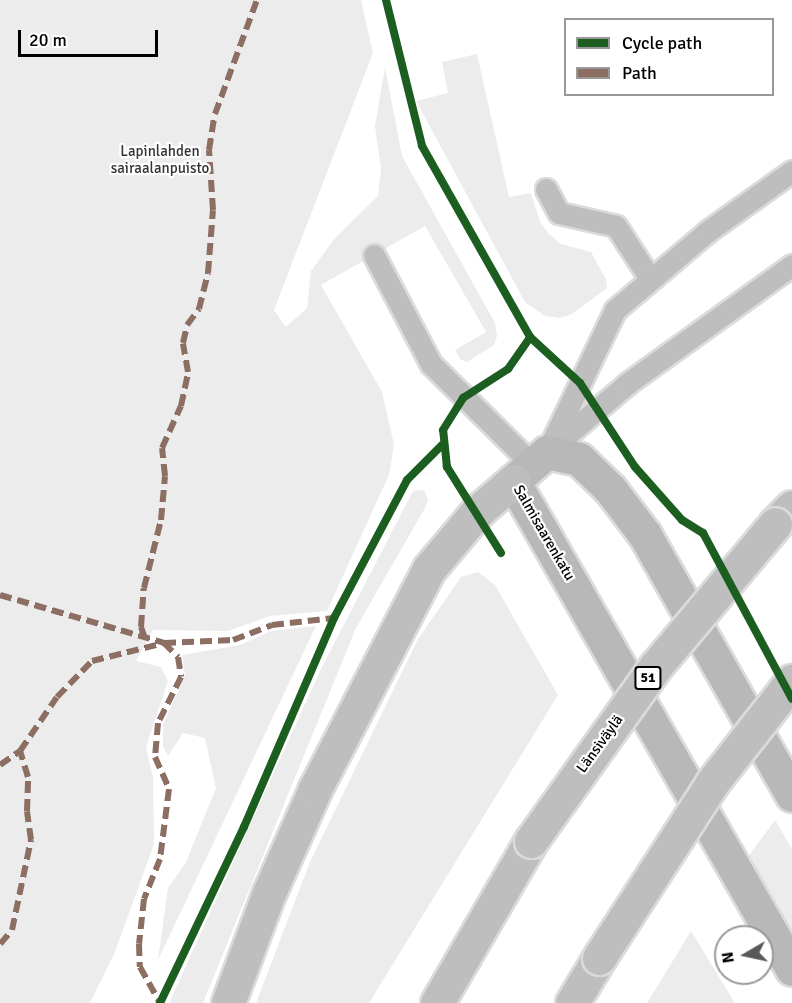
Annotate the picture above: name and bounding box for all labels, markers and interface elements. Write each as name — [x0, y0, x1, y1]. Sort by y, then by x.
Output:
scale bar — [21, 18, 160, 56]
legend — [564, 18, 774, 96]
text: 20 m — [29, 29, 67, 51]
text: Cycle path — [622, 32, 702, 54]
text: Path — [622, 62, 657, 84]
park label: Lapinlahden sairaalanpuisto — [111, 142, 209, 177]
street label: Salmisaarenkatu — [509, 482, 579, 584]
road number: 51 — [633, 667, 663, 689]
street label: Länsiväylä — [573, 712, 627, 776]
north arrow — [714, 925, 774, 985]
text: N — [717, 950, 739, 965]

